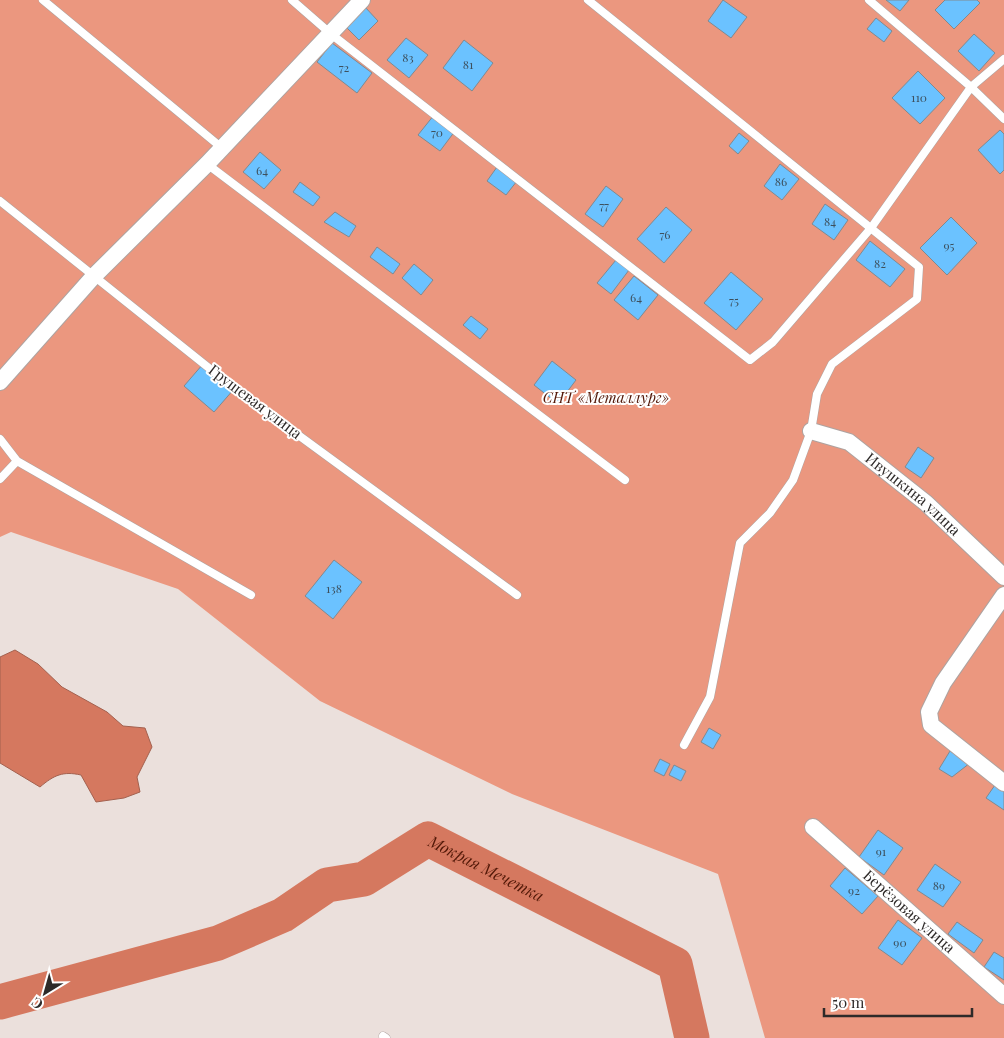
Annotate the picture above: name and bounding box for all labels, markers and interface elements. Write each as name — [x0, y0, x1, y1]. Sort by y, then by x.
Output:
house number: 83 — [402, 49, 414, 65]
house number: 81 — [463, 56, 474, 72]
house number: 72 — [339, 59, 350, 75]
house number: 110 — [911, 89, 927, 105]
house number: 70 — [431, 124, 443, 140]
house number: 64 — [256, 162, 268, 178]
house number: 86 — [775, 173, 787, 189]
house number: 77 — [599, 197, 609, 213]
house number: 84 — [824, 213, 836, 229]
house number: 76 — [659, 226, 671, 242]
house number: 95 — [943, 237, 955, 253]
house number: 82 — [874, 255, 886, 271]
house number: 64 — [630, 289, 642, 305]
house number: 75 — [729, 292, 739, 308]
street label: Грушевая улица — [205, 359, 307, 443]
park label: СНТ «Металлург» — [543, 387, 670, 407]
street label: Ивушкина улица — [861, 448, 966, 540]
house number: 138 — [326, 580, 342, 596]
water label: Мокрая Мечетка — [424, 830, 548, 906]
house number: 91 — [876, 843, 887, 859]
street label: Берёзовая улица — [859, 865, 960, 957]
house number: 89 — [933, 877, 945, 893]
house number: 92 — [848, 882, 860, 898]
house number: 90 — [893, 934, 907, 950]
north arrow — [20, 968, 70, 1018]
scale bar — [824, 986, 972, 1018]
text: 50 m — [832, 992, 865, 1012]
text: С — [27, 993, 47, 1014]

